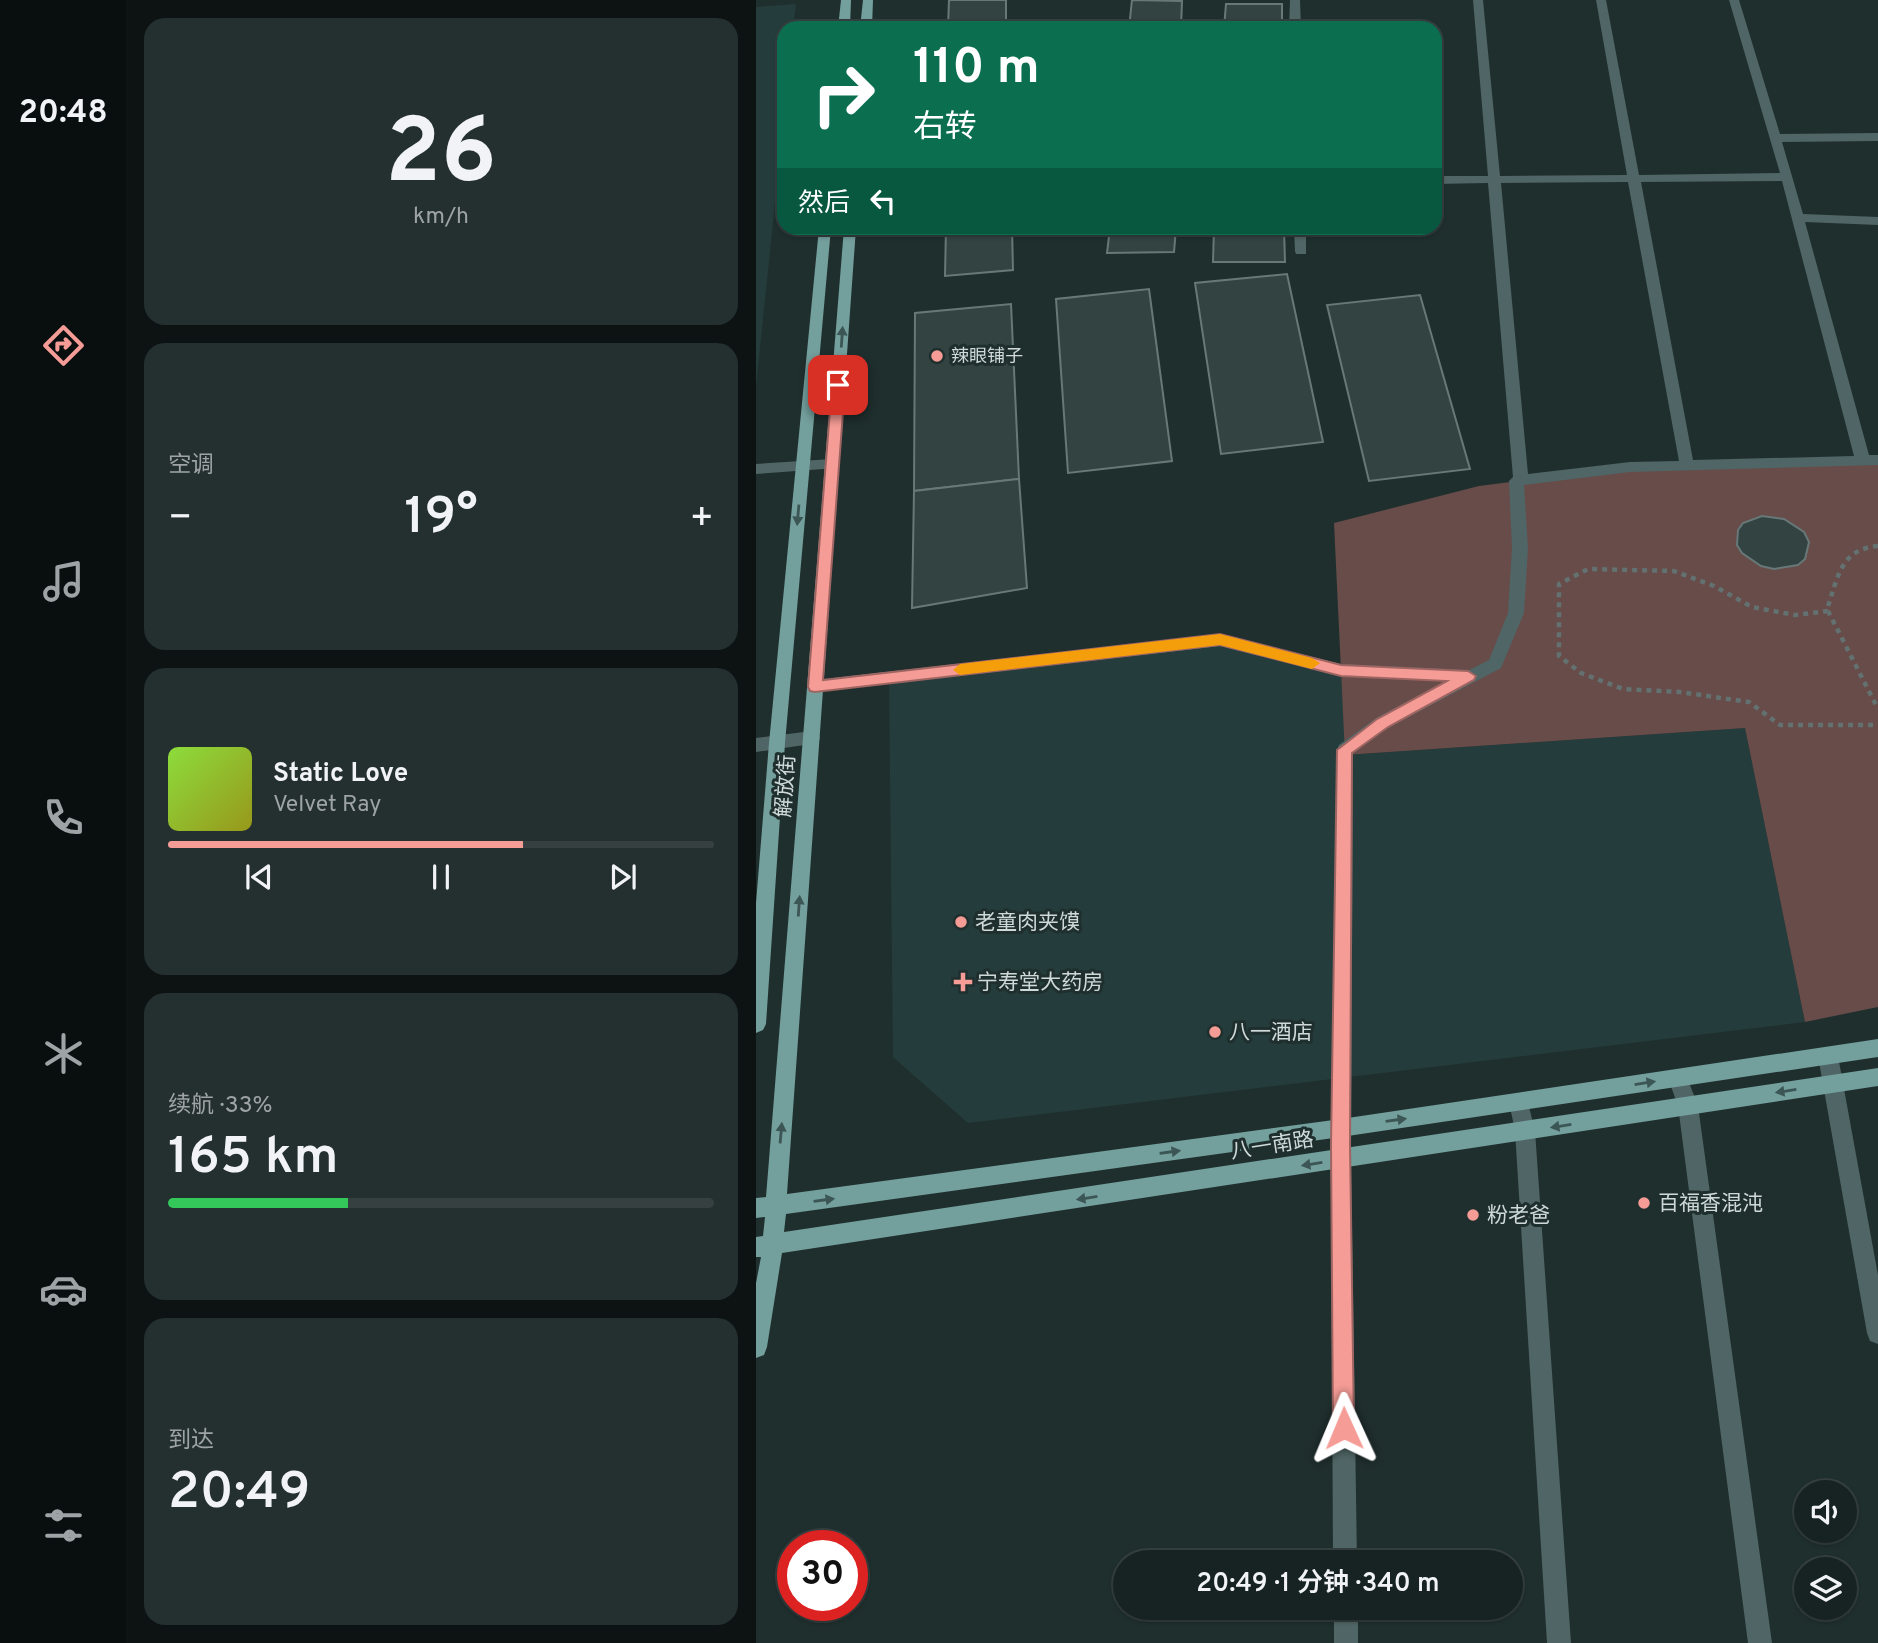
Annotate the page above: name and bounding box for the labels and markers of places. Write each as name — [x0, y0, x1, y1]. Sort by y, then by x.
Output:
place label: 辣眼铺子 — [951, 346, 1023, 369]
marker: 辣眼铺子 — [929, 348, 945, 364]
pin — [808, 355, 868, 415]
place label: 老童肉夹馍 — [975, 910, 1080, 937]
marker: 老童肉夹馍 — [953, 914, 969, 930]
place label: 宁寿堂大药房 — [977, 970, 1103, 997]
marker: 宁寿堂大药房 — [955, 974, 971, 990]
place label: 八一酒店 — [1229, 1020, 1313, 1047]
marker: 八一酒店 — [1207, 1024, 1223, 1040]
place label: 百福香混沌 — [1658, 1191, 1763, 1218]
marker: 百福香混沌 — [1636, 1195, 1652, 1211]
place label: 粉老爸 — [1487, 1203, 1550, 1230]
marker: 粉老爸 — [1465, 1207, 1481, 1223]

